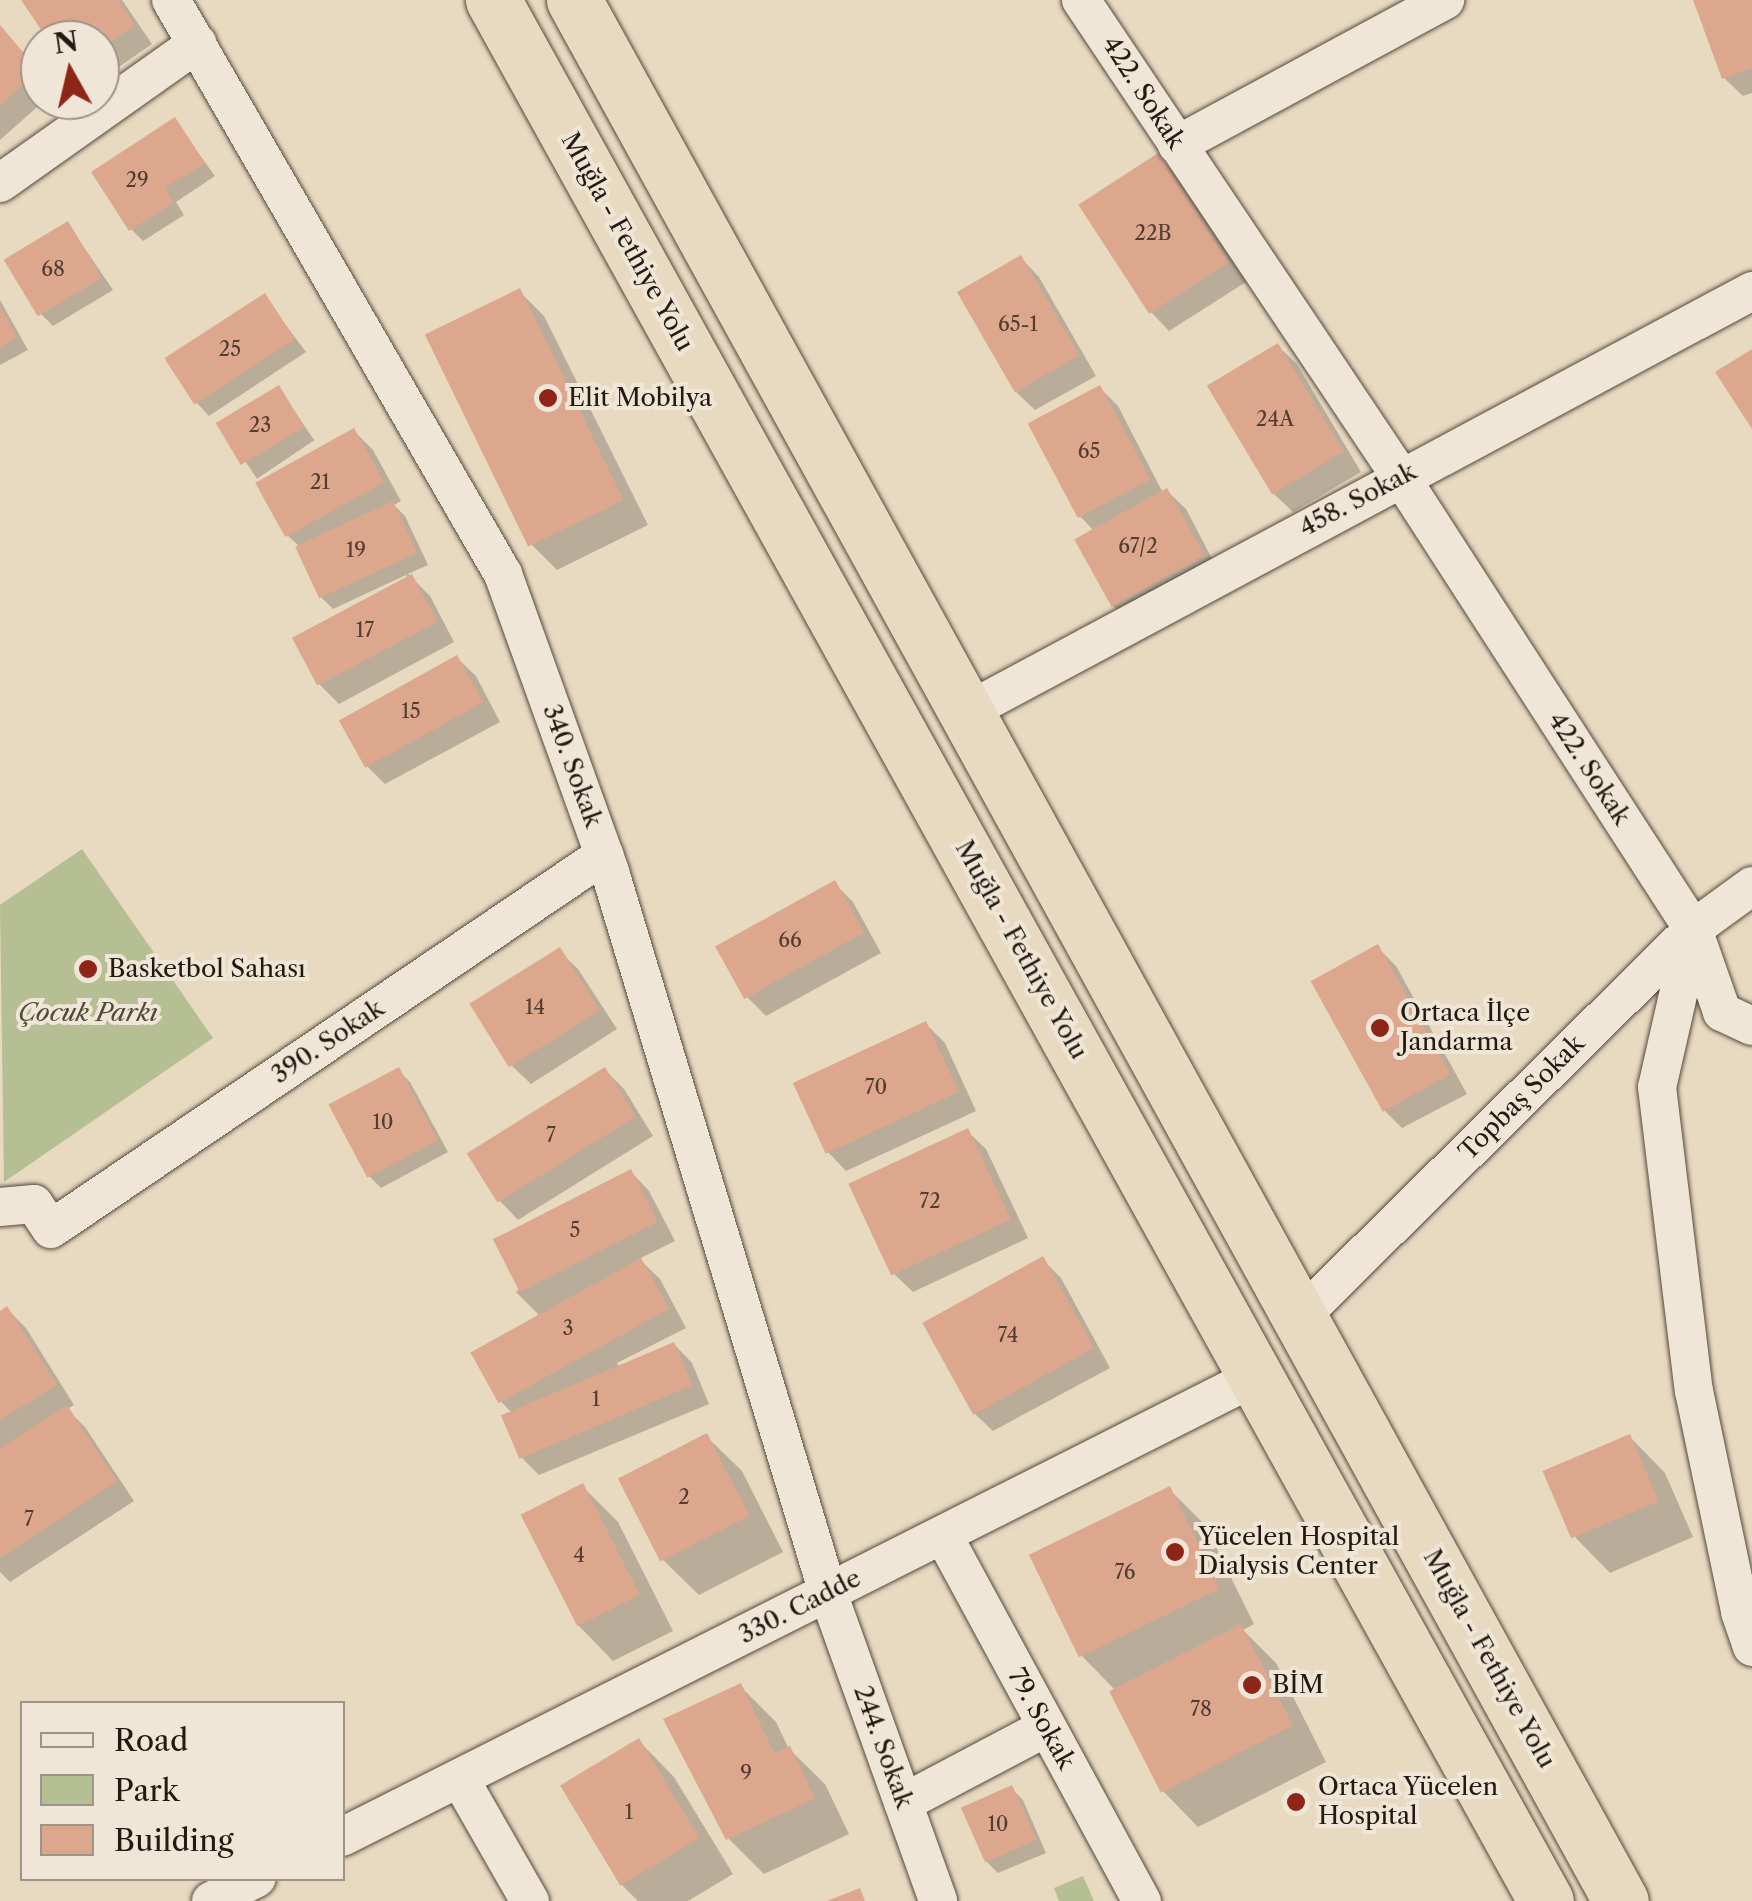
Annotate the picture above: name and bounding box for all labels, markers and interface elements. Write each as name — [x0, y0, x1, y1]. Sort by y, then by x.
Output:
north arrow — [20, 20, 120, 120]
text: N — [52, 24, 81, 61]
street label: 422. Sokak — [1095, 31, 1191, 155]
street label: Muğla - Fethiye Yolu — [554, 127, 700, 357]
house number: 29 — [125, 168, 149, 192]
house number: 22B — [1135, 221, 1171, 245]
house number: 68 — [41, 257, 65, 281]
house number: 65-1 — [998, 312, 1038, 336]
house number: 25 — [219, 337, 241, 361]
place label: Elit Mobilya — [568, 383, 712, 413]
marker: Elit Mobilya — [537, 387, 559, 409]
house number: 24A — [1256, 407, 1294, 431]
house number: 23 — [249, 413, 271, 437]
house number: 65 — [1078, 439, 1100, 463]
street label: 458. Sokak — [1294, 457, 1422, 543]
house number: 21 — [310, 470, 330, 494]
house number: 67/2 — [1118, 534, 1158, 558]
house number: 19 — [346, 538, 366, 562]
house number: 17 — [356, 618, 374, 642]
house number: 15 — [401, 699, 421, 723]
street label: 340. Sokak — [536, 700, 608, 832]
street label: 422. Sokak — [1541, 707, 1637, 831]
street label: Muğla - Fethiye Yolu — [948, 835, 1094, 1065]
house number: 66 — [778, 928, 802, 952]
place label: Basketbol Sahası — [108, 954, 306, 984]
marker: Basketbol Sahası — [77, 958, 99, 980]
street label: 390. Sokak — [266, 994, 390, 1090]
house number: 14 — [525, 995, 545, 1019]
park label: Çocuk Parkı — [18, 998, 158, 1028]
place label: Ortaca İlçe Jandarma — [1400, 999, 1531, 1058]
marker: Ortaca İlçe Jandarma — [1369, 1017, 1391, 1039]
street label: Topbaş Sokak — [1453, 1029, 1591, 1167]
house number: 70 — [865, 1075, 887, 1099]
house number: 10 — [372, 1110, 394, 1134]
house number: 7 — [546, 1123, 556, 1147]
house number: 72 — [919, 1189, 941, 1213]
house number: 5 — [570, 1218, 580, 1242]
house number: 3 — [562, 1316, 574, 1340]
house number: 74 — [998, 1323, 1018, 1347]
house number: 1 — [592, 1387, 600, 1411]
house number: 2 — [678, 1485, 690, 1509]
house number: 7 — [24, 1507, 34, 1531]
place label: Yücelen Hospital Dialysis Center — [1198, 1523, 1399, 1582]
marker: Yücelen Hospital Dialysis Center — [1162, 1539, 1188, 1565]
house number: 4 — [573, 1543, 585, 1567]
street label: Muğla - Fethiye Yolu — [1416, 1544, 1562, 1774]
house number: 76 — [1114, 1560, 1136, 1584]
street label: 330. Cadde — [734, 1563, 866, 1651]
street label: 79. Sokak — [1001, 1663, 1081, 1775]
place label: BİM — [1272, 1670, 1324, 1700]
marker: BİM — [1241, 1674, 1263, 1696]
street label: 244. Sokak — [847, 1682, 919, 1812]
house number: 78 — [1190, 1697, 1212, 1721]
legend — [20, 1701, 345, 1881]
text: Road — [114, 1722, 188, 1759]
house number: 9 — [740, 1761, 752, 1785]
text: Park — [114, 1772, 179, 1809]
place label: Ortaca Yücelen Hospital — [1318, 1773, 1499, 1832]
marker: Ortaca Yücelen Hospital — [1283, 1789, 1309, 1815]
house number: 1 — [625, 1800, 633, 1824]
house number: 10 — [987, 1812, 1009, 1836]
text: Building — [114, 1822, 234, 1859]

